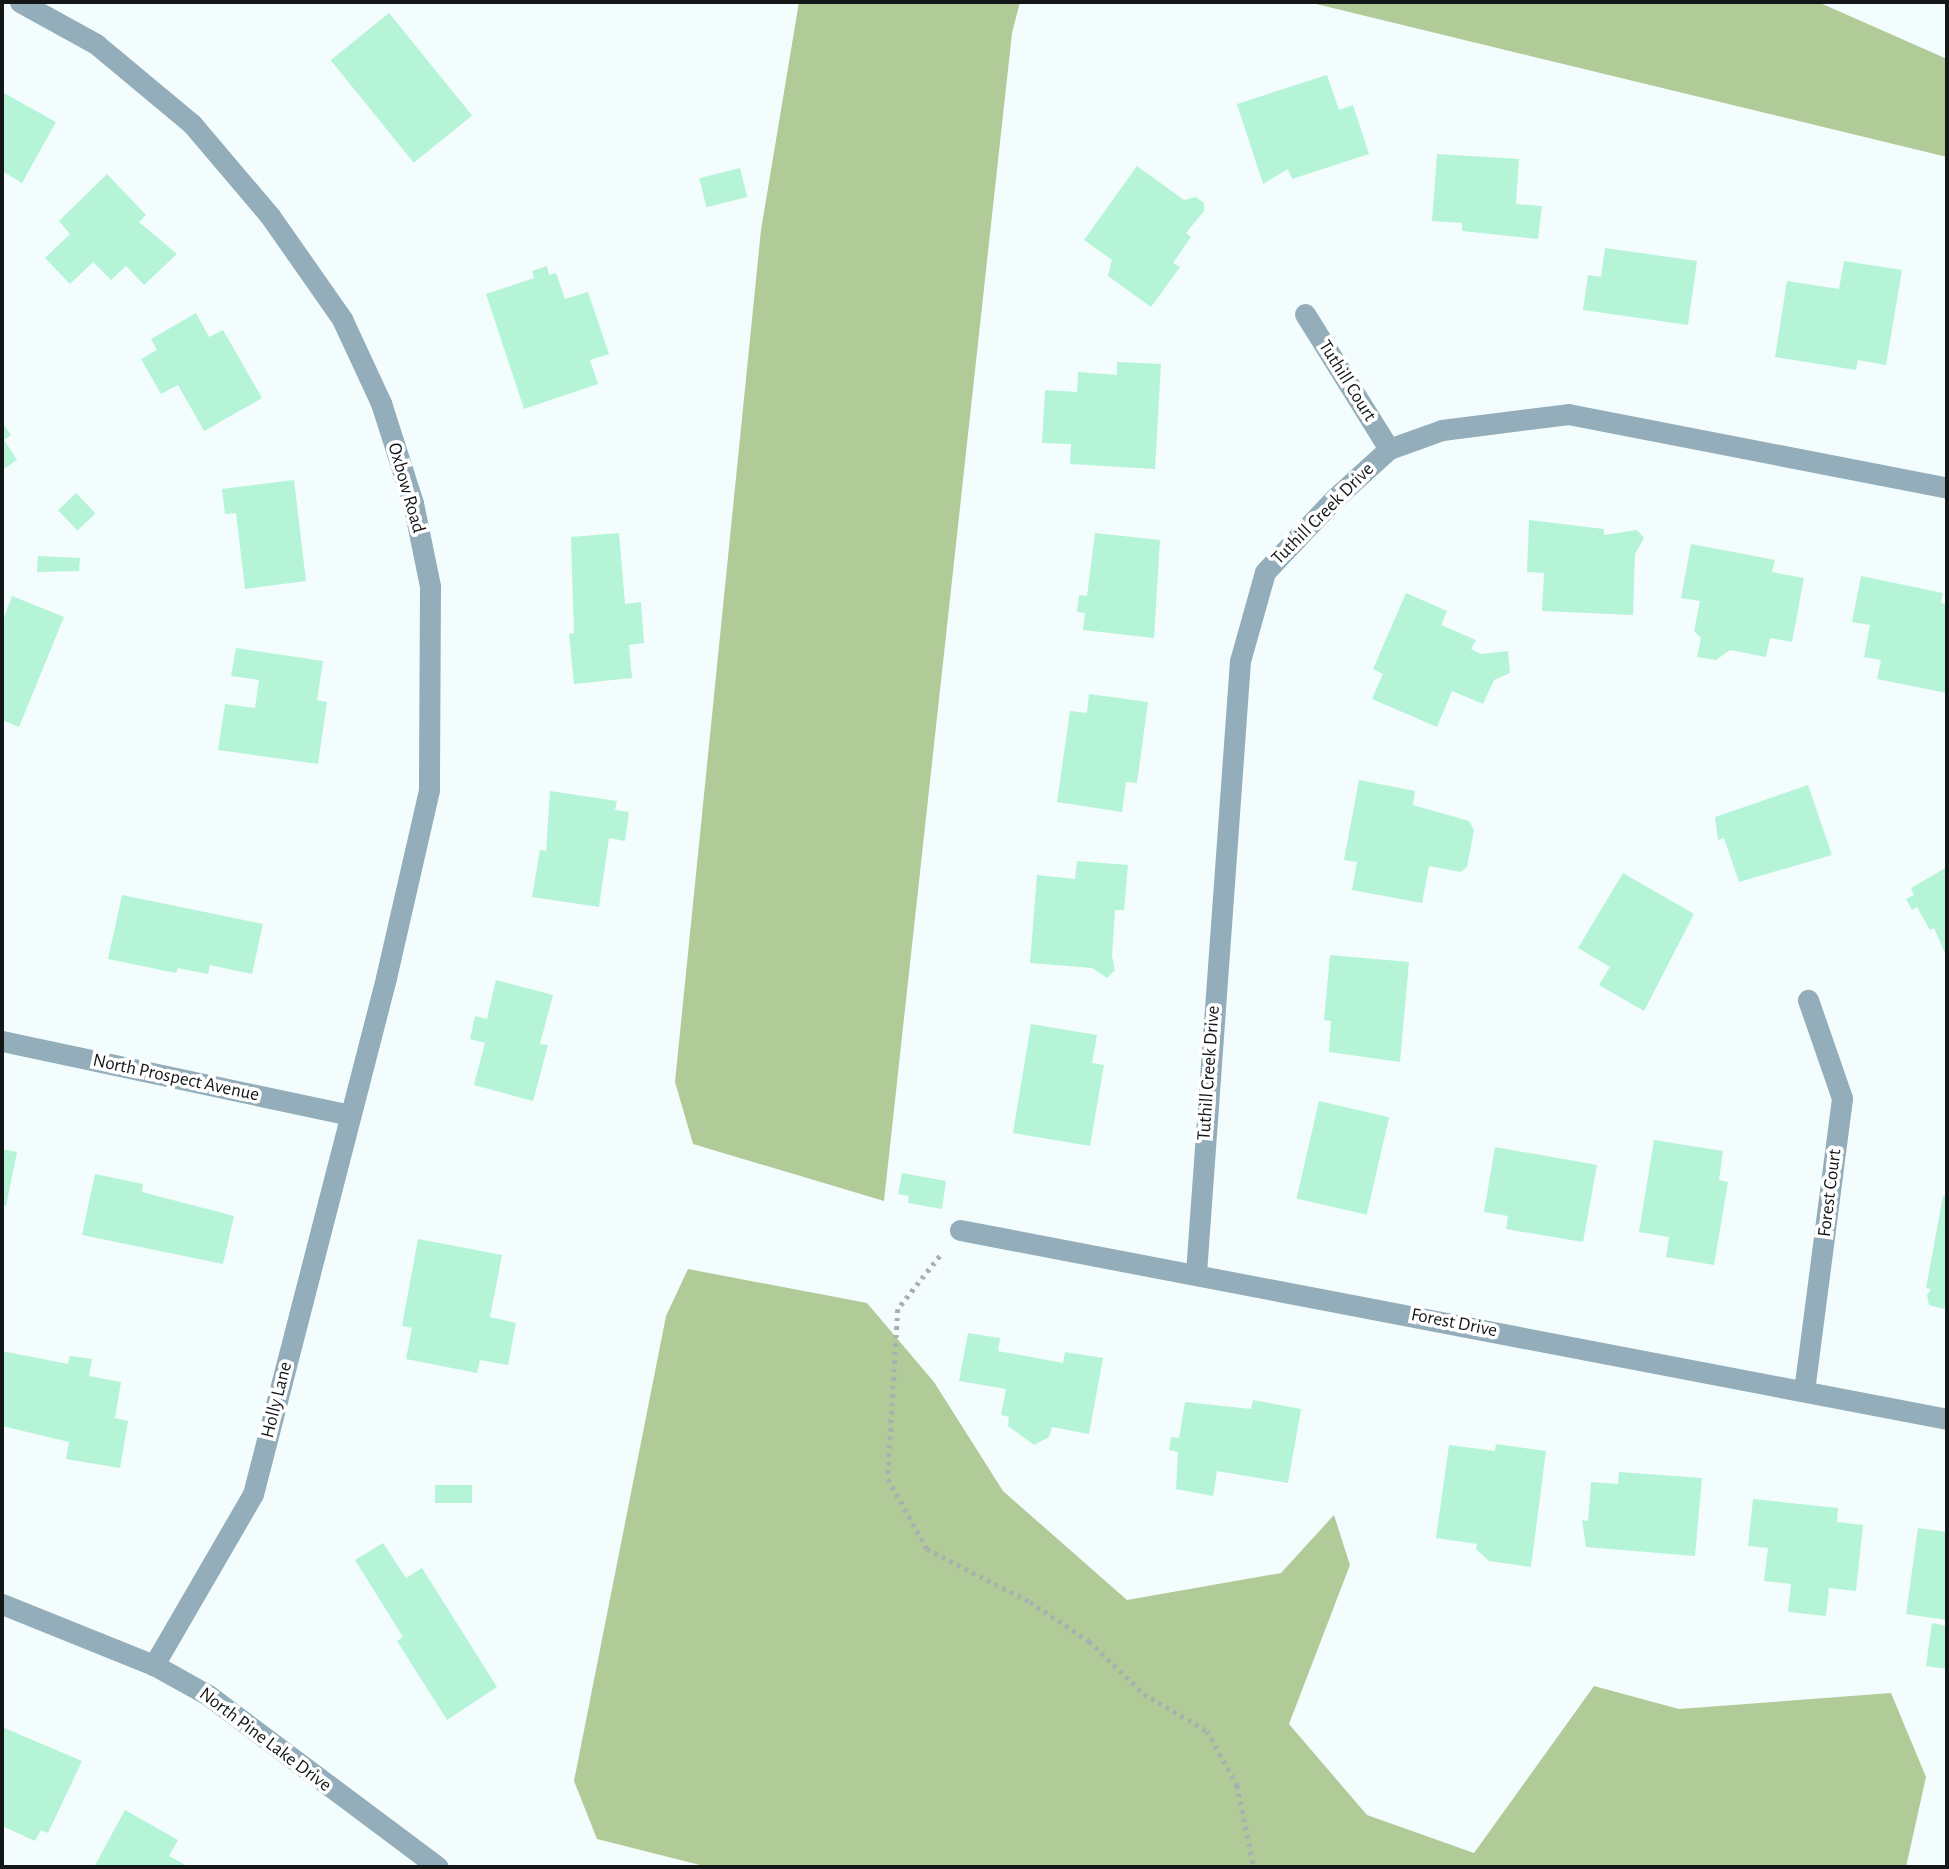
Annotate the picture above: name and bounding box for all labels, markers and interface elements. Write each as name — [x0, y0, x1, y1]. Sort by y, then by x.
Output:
street label: Tuthill Court — [1313, 336, 1381, 426]
street label: Oxbow Road — [382, 440, 430, 536]
street label: Tuthill Creek Drive — [1267, 458, 1379, 570]
street label: Tuthill Creek Drive — [1193, 1005, 1225, 1141]
street label: North Prospect Avenue — [91, 1049, 261, 1107]
street label: Forest Court — [1813, 1148, 1847, 1238]
street label: Forest Drive — [1409, 1303, 1499, 1343]
street label: Holly Lane — [257, 1360, 297, 1440]
street label: North Pine Lake Drive — [194, 1683, 336, 1797]

